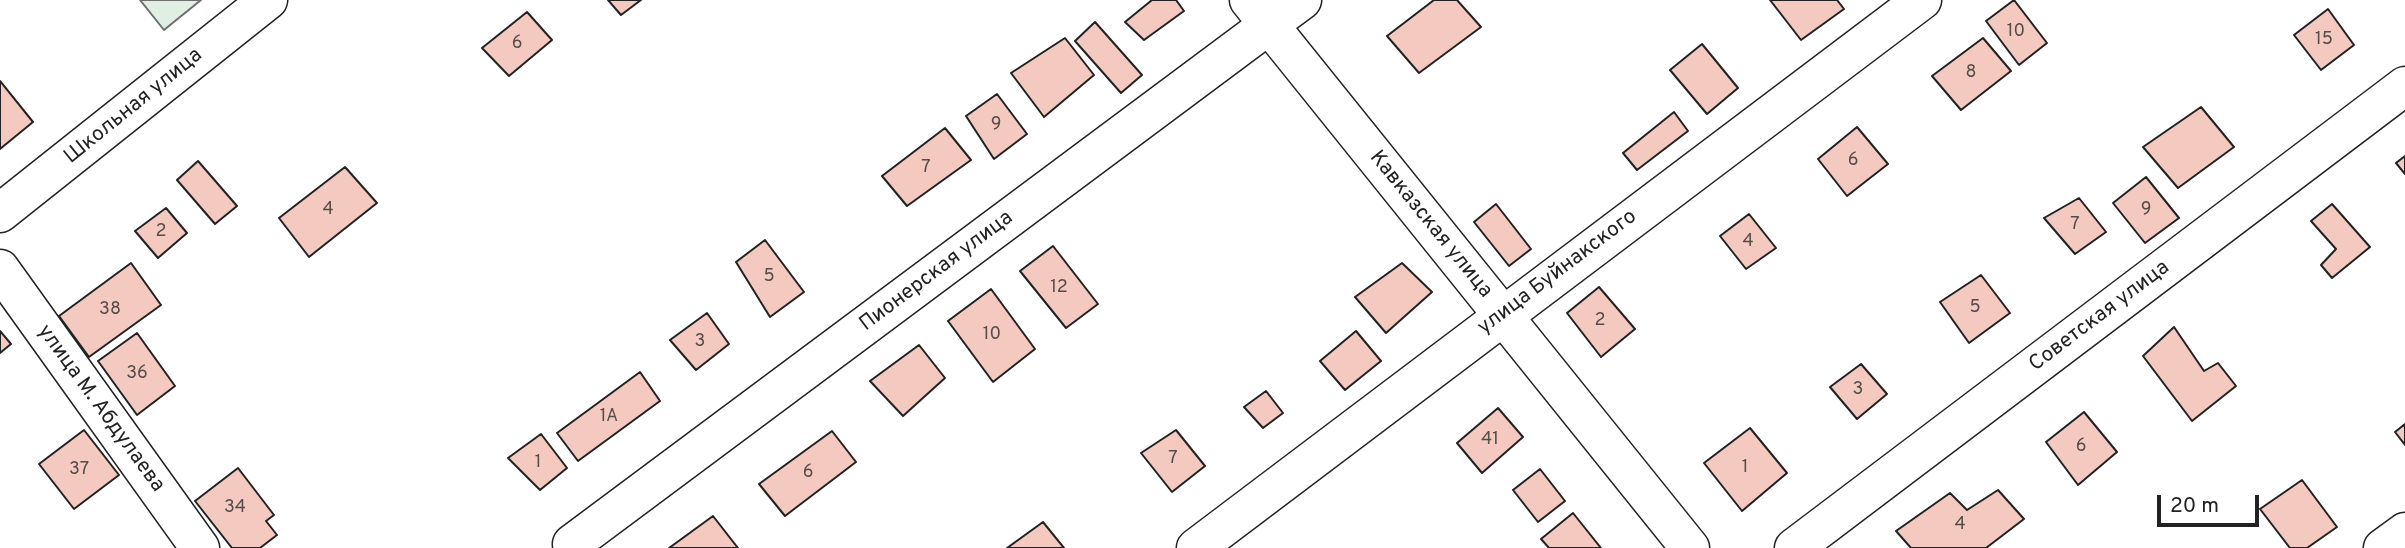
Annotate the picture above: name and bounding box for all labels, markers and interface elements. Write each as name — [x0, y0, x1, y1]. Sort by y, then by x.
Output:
house number: 10 — [2007, 21, 2025, 43]
house number: 15 — [2315, 29, 2333, 51]
house number: 6 — [512, 33, 522, 55]
street label: Школьная улица — [60, 44, 208, 170]
house number: 8 — [1966, 62, 1976, 84]
house number: 9 — [991, 114, 1001, 136]
street label: Кавказская улица — [1363, 146, 1497, 304]
house number: 6 — [1848, 150, 1858, 172]
house number: 7 — [921, 157, 931, 179]
house number: 4 — [322, 199, 334, 221]
house number: 9 — [2141, 199, 2151, 221]
street label: улица Буйнакского — [1473, 205, 1643, 341]
street label: Пионерская улица — [855, 206, 1019, 338]
house number: 7 — [2070, 214, 2080, 236]
house number: 2 — [155, 221, 167, 243]
house number: 4 — [1742, 231, 1754, 253]
street label: Советская улица — [2025, 256, 2175, 378]
house number: 5 — [763, 266, 775, 288]
house number: 12 — [1050, 277, 1068, 299]
house number: 5 — [1969, 297, 1981, 319]
house number: 38 — [99, 299, 121, 321]
house number: 2 — [1594, 310, 1606, 332]
street label: улица М. Абдулаева — [31, 320, 169, 498]
house number: 10 — [983, 324, 1001, 346]
house number: 3 — [695, 331, 705, 353]
house number: 36 — [126, 363, 148, 385]
house number: 3 — [1853, 379, 1863, 401]
house number: 1А — [600, 406, 618, 428]
house number: 41 — [1481, 429, 1499, 451]
house number: 6 — [2076, 436, 2086, 458]
house number: 7 — [1168, 448, 1178, 470]
house number: 1 — [535, 452, 541, 474]
house number: 1 — [1742, 457, 1748, 479]
house number: 37 — [69, 459, 89, 481]
house number: 6 — [803, 462, 813, 484]
scale bar — [2160, 482, 2262, 526]
text: 20 m — [2170, 493, 2219, 520]
house number: 34 — [224, 497, 246, 519]
house number: 4 — [1954, 514, 1966, 536]

